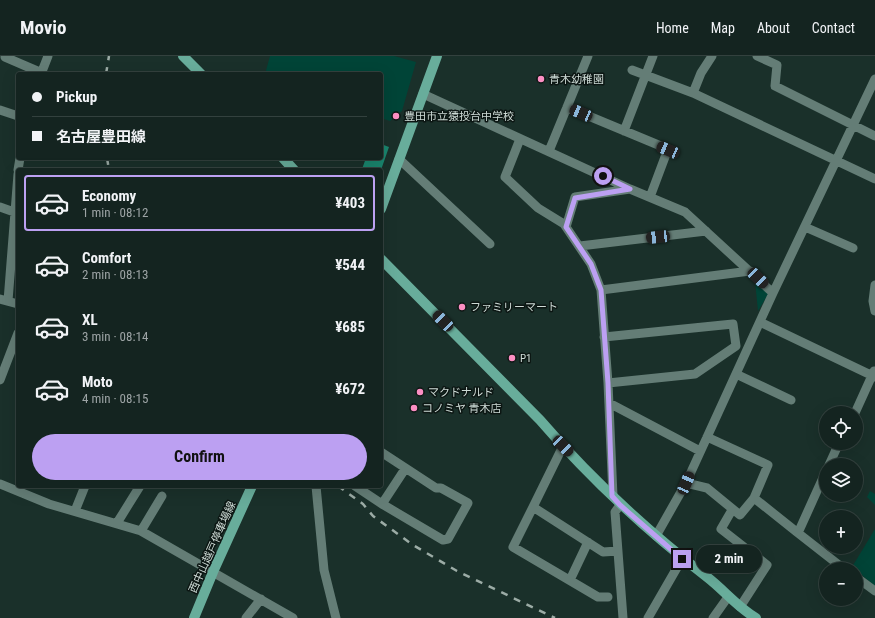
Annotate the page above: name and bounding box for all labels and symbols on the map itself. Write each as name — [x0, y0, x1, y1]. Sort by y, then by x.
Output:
place label: 青木幼稚園 — [549, 73, 604, 86]
marker: 青木幼稚園 — [536, 74, 546, 84]
car — [568, 103, 594, 123]
place label: 豊田市立猿投台中学校 — [404, 110, 514, 123]
marker: 豊田市立猿投台中学校 — [391, 111, 401, 121]
car — [655, 140, 681, 160]
route start — [594, 167, 612, 185]
car — [645, 230, 671, 244]
car — [745, 265, 771, 291]
place label: ファミリーマート — [470, 301, 558, 314]
marker: ファミリーマート — [457, 302, 467, 312]
car — [430, 308, 456, 334]
place label: P1 — [520, 352, 532, 365]
marker: P1 — [507, 353, 517, 363]
place label: マクドナルド — [428, 386, 494, 399]
marker: マクドナルド — [415, 387, 425, 397]
place label: コノミヤ 青木店 — [422, 402, 502, 415]
marker: コノミヤ 青木店 — [409, 403, 419, 413]
car — [550, 433, 576, 459]
car — [676, 470, 696, 496]
street label: 西中山越戸停車場線 — [186, 499, 239, 595]
callout: 2 min — [696, 545, 762, 573]
route end — [673, 550, 691, 568]

